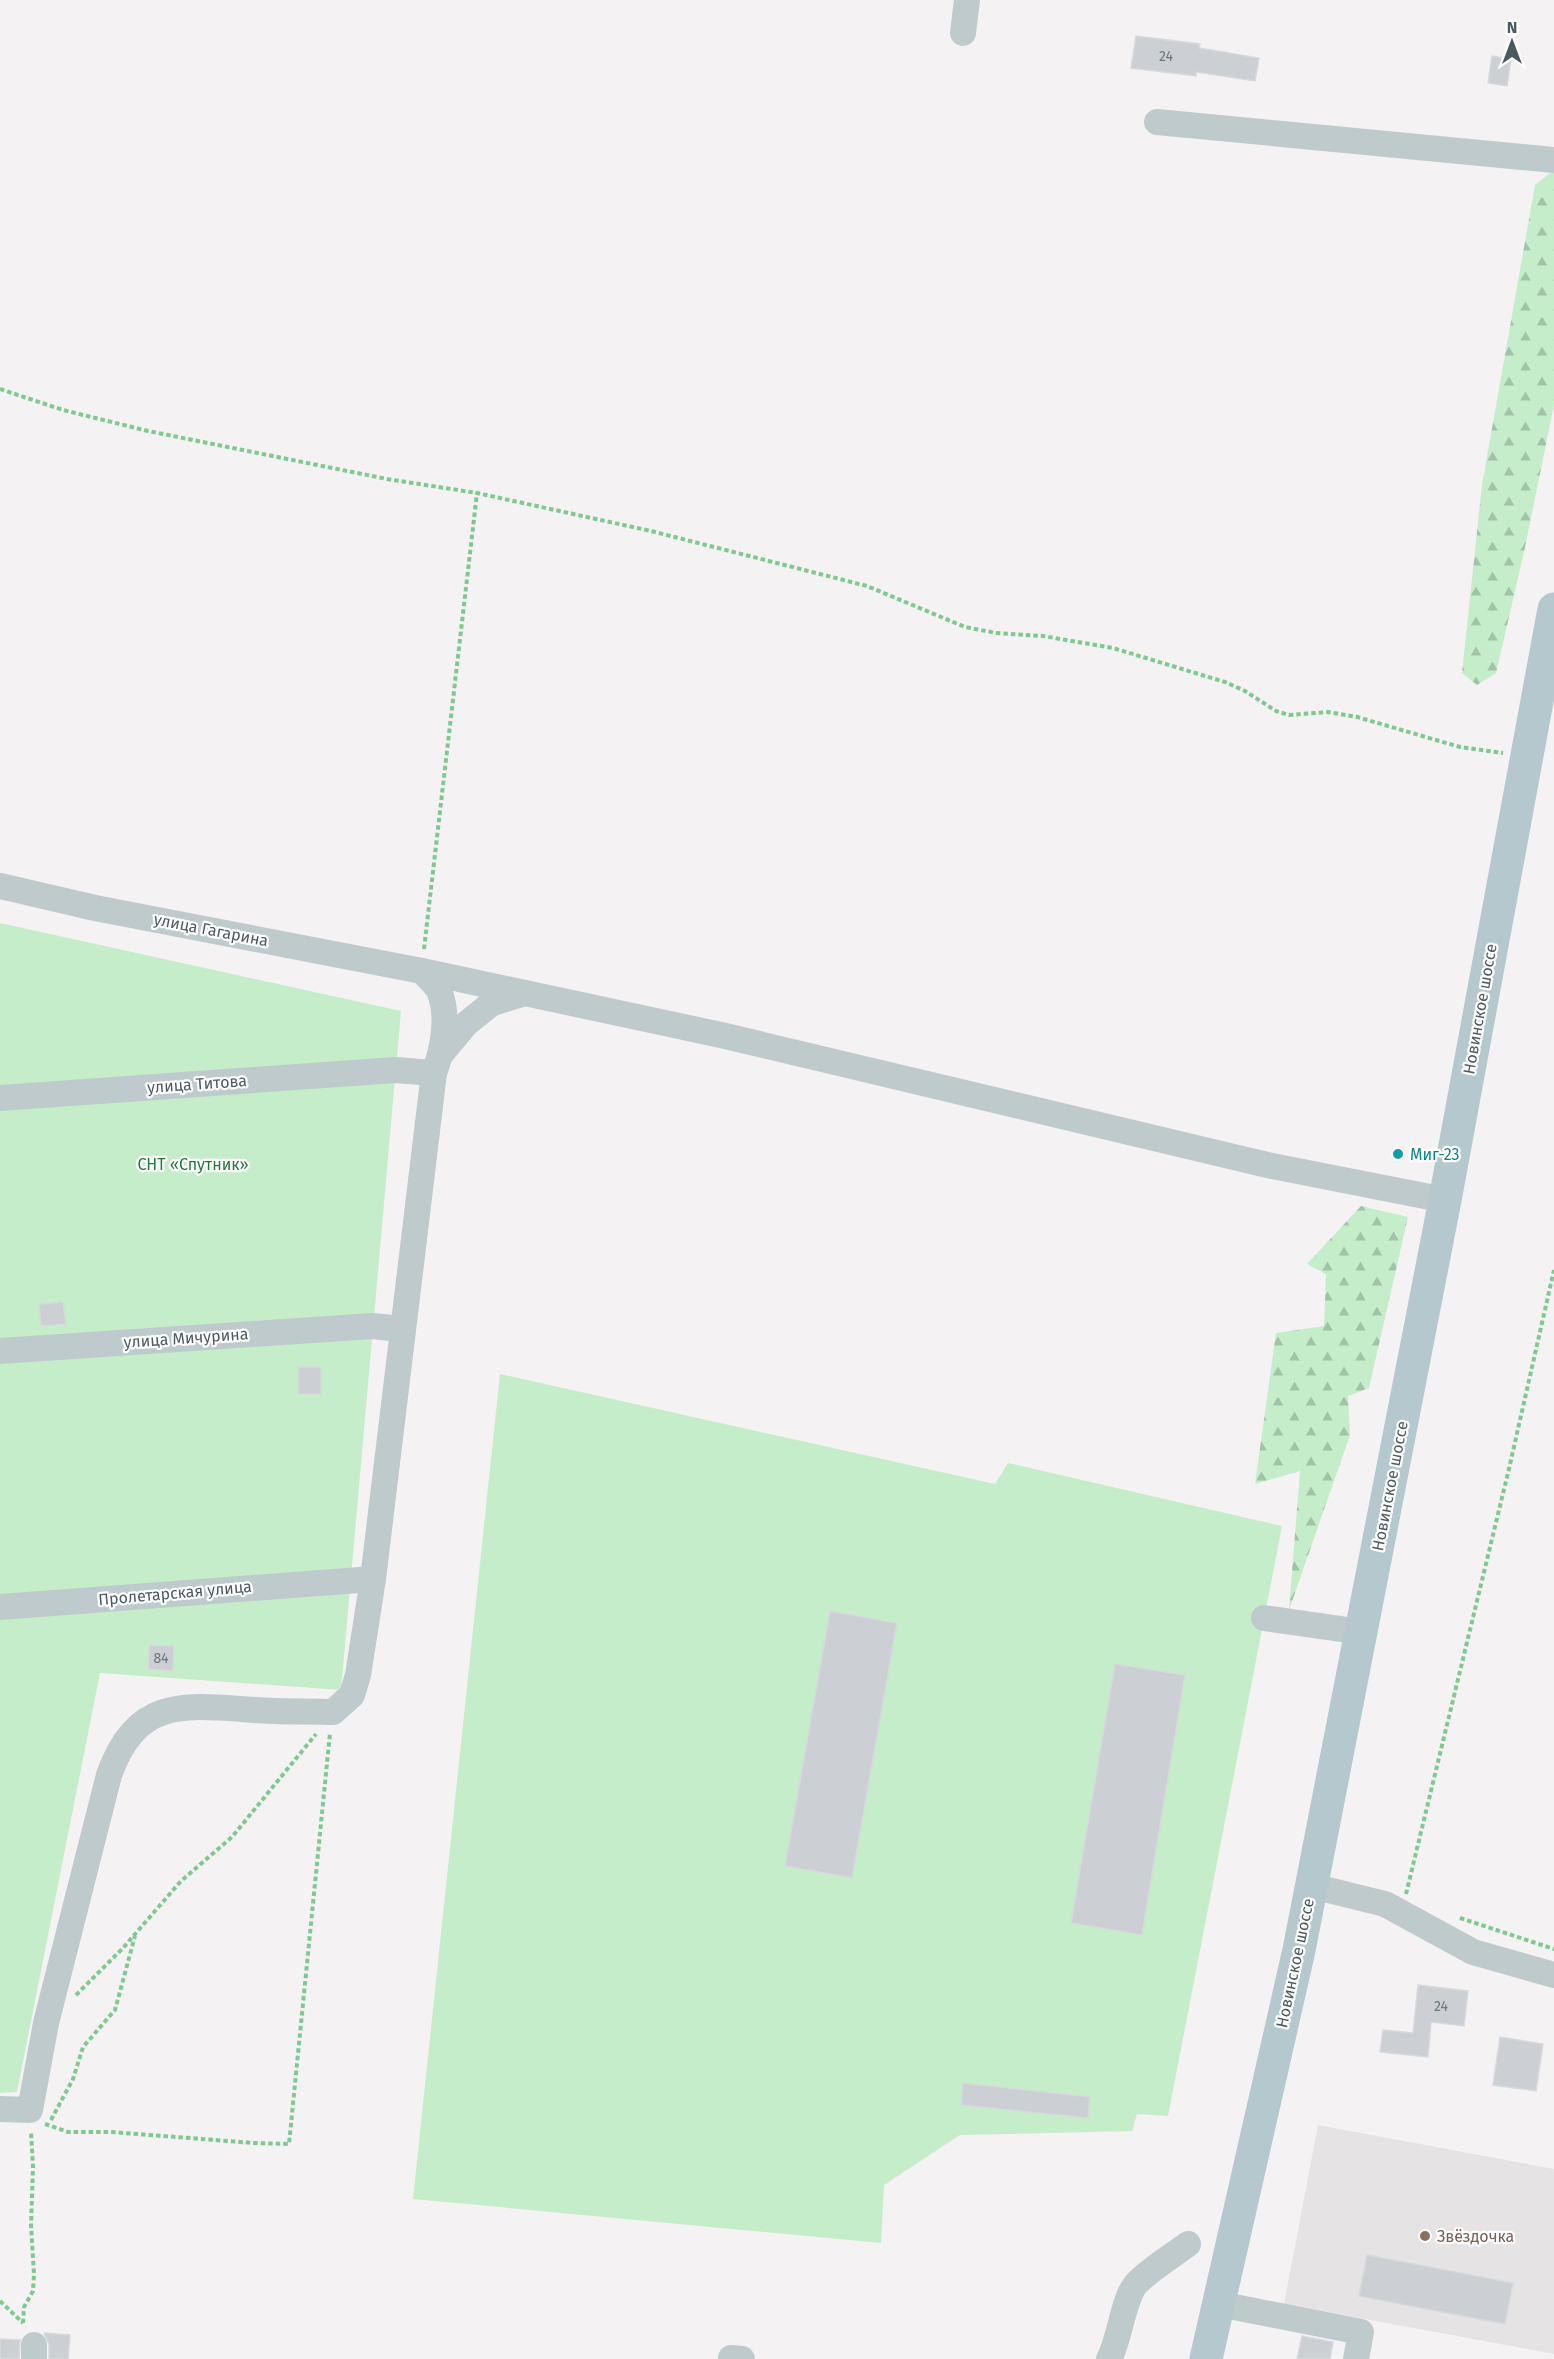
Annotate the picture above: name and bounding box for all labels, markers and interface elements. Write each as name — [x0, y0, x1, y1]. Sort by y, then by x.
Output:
north arrow — [1482, 12, 1542, 72]
text: N — [1507, 18, 1517, 37]
house number: 24 — [1159, 48, 1174, 65]
street label: улица Гагарина — [152, 910, 270, 950]
street label: Новинское шоссе — [1459, 942, 1501, 1076]
street label: улица Титова — [146, 1071, 248, 1097]
place label: Миг-23 — [1410, 1145, 1460, 1164]
marker: Миг-23 — [1391, 1147, 1405, 1161]
park label: СНТ «Спутник» — [137, 1155, 249, 1174]
street label: улица Мичурина — [123, 1324, 249, 1352]
street label: Новинское шоссе — [1368, 1419, 1412, 1553]
street label: Пролетарская улица — [98, 1577, 252, 1609]
house number: 84 — [153, 1650, 169, 1667]
street label: Новинское шоссе — [1272, 1897, 1318, 2029]
house number: 24 — [1434, 1998, 1449, 2015]
place label: Звёздочка — [1437, 2227, 1514, 2246]
marker: Звёздочка — [1418, 2229, 1432, 2243]

